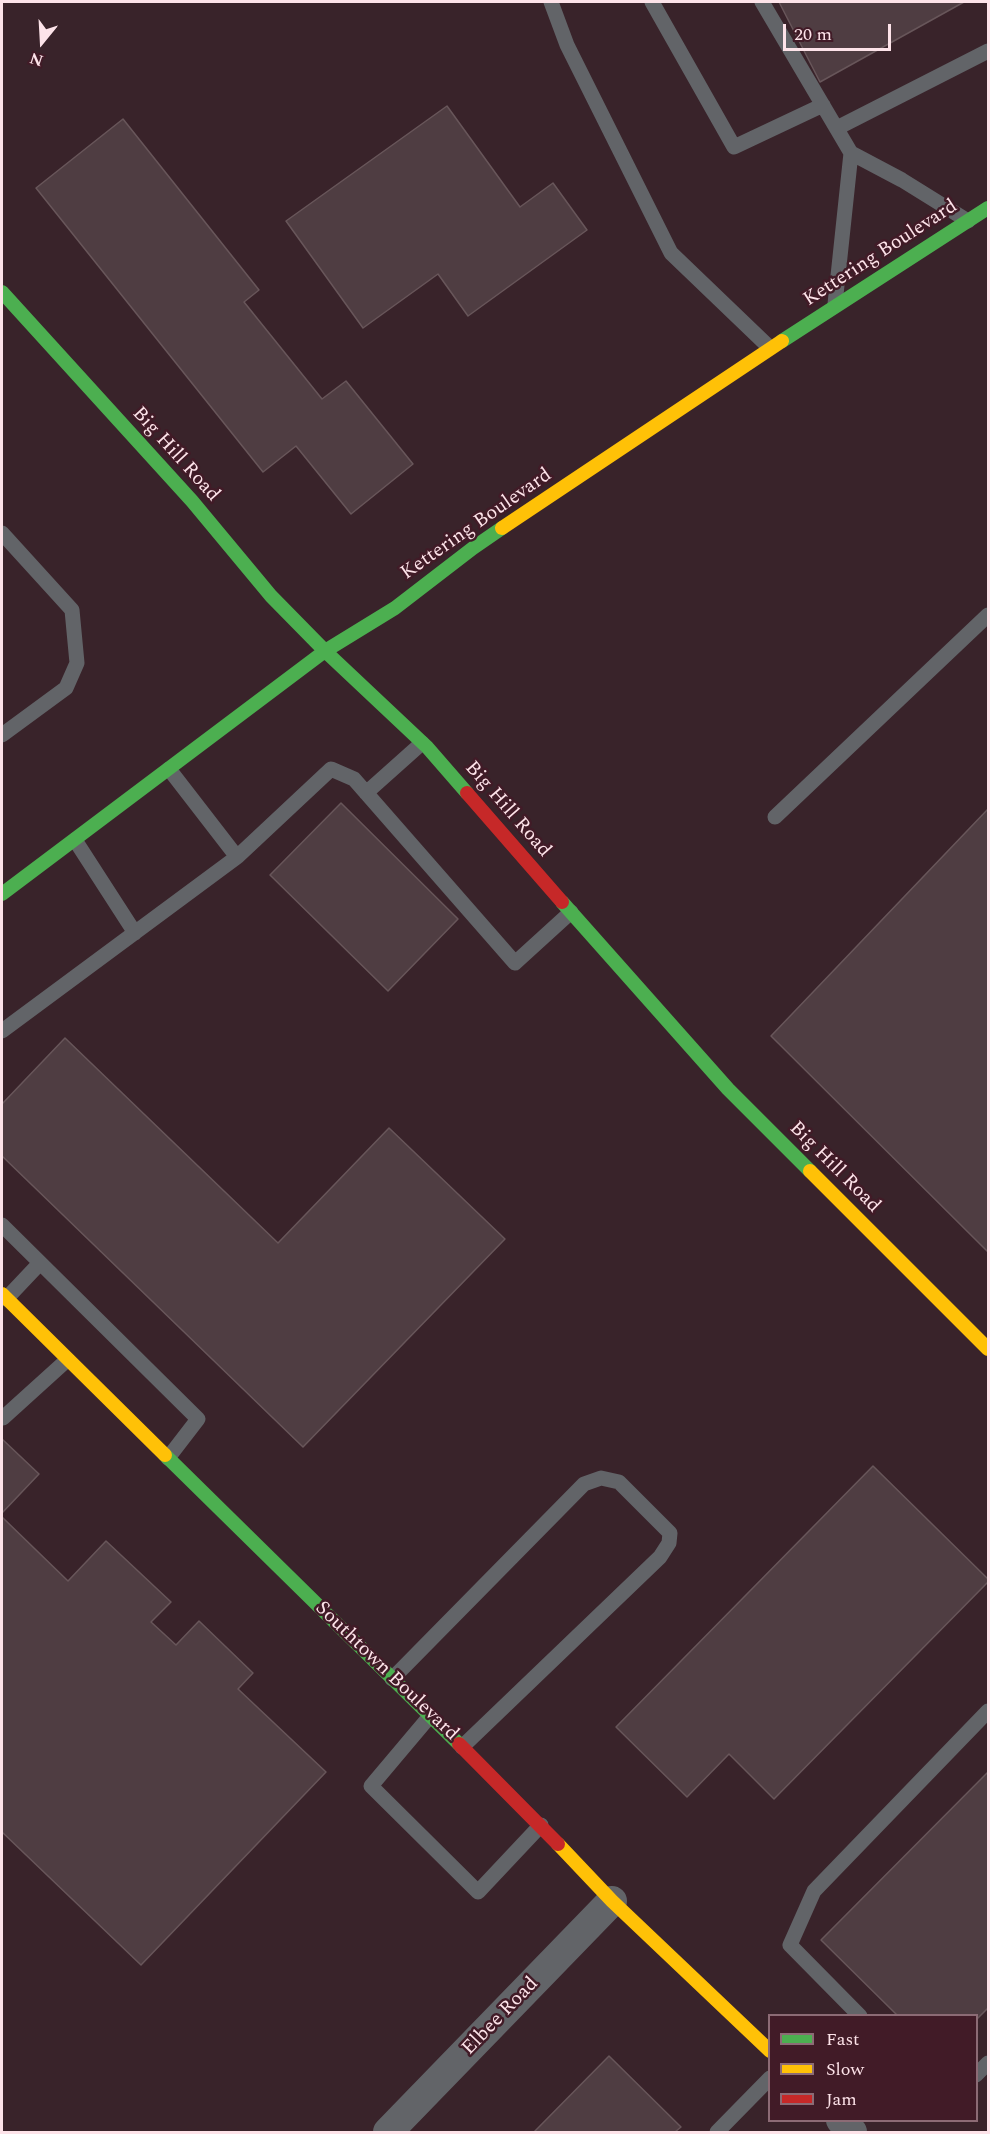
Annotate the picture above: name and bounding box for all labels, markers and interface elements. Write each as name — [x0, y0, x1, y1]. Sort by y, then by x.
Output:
north arrow — [12, 12, 72, 72]
scale bar — [786, 12, 894, 50]
text: 20 m — [794, 21, 832, 48]
text: N — [27, 46, 46, 73]
street label: Kettering Boulevard — [800, 195, 962, 313]
street label: Big Hill Road — [126, 403, 224, 507]
street label: Kettering Boulevard — [397, 464, 557, 586]
street label: Big Hill Road — [459, 757, 555, 863]
street label: Big Hill Road — [783, 1117, 885, 1219]
street label: Southtown Boulevard — [309, 1597, 463, 1747]
street label: Elbee Road — [458, 1973, 544, 2061]
legend — [768, 2014, 978, 2122]
text: Fast — [826, 2026, 859, 2053]
text: Slow — [826, 2056, 864, 2083]
text: Jam — [826, 2086, 857, 2113]

